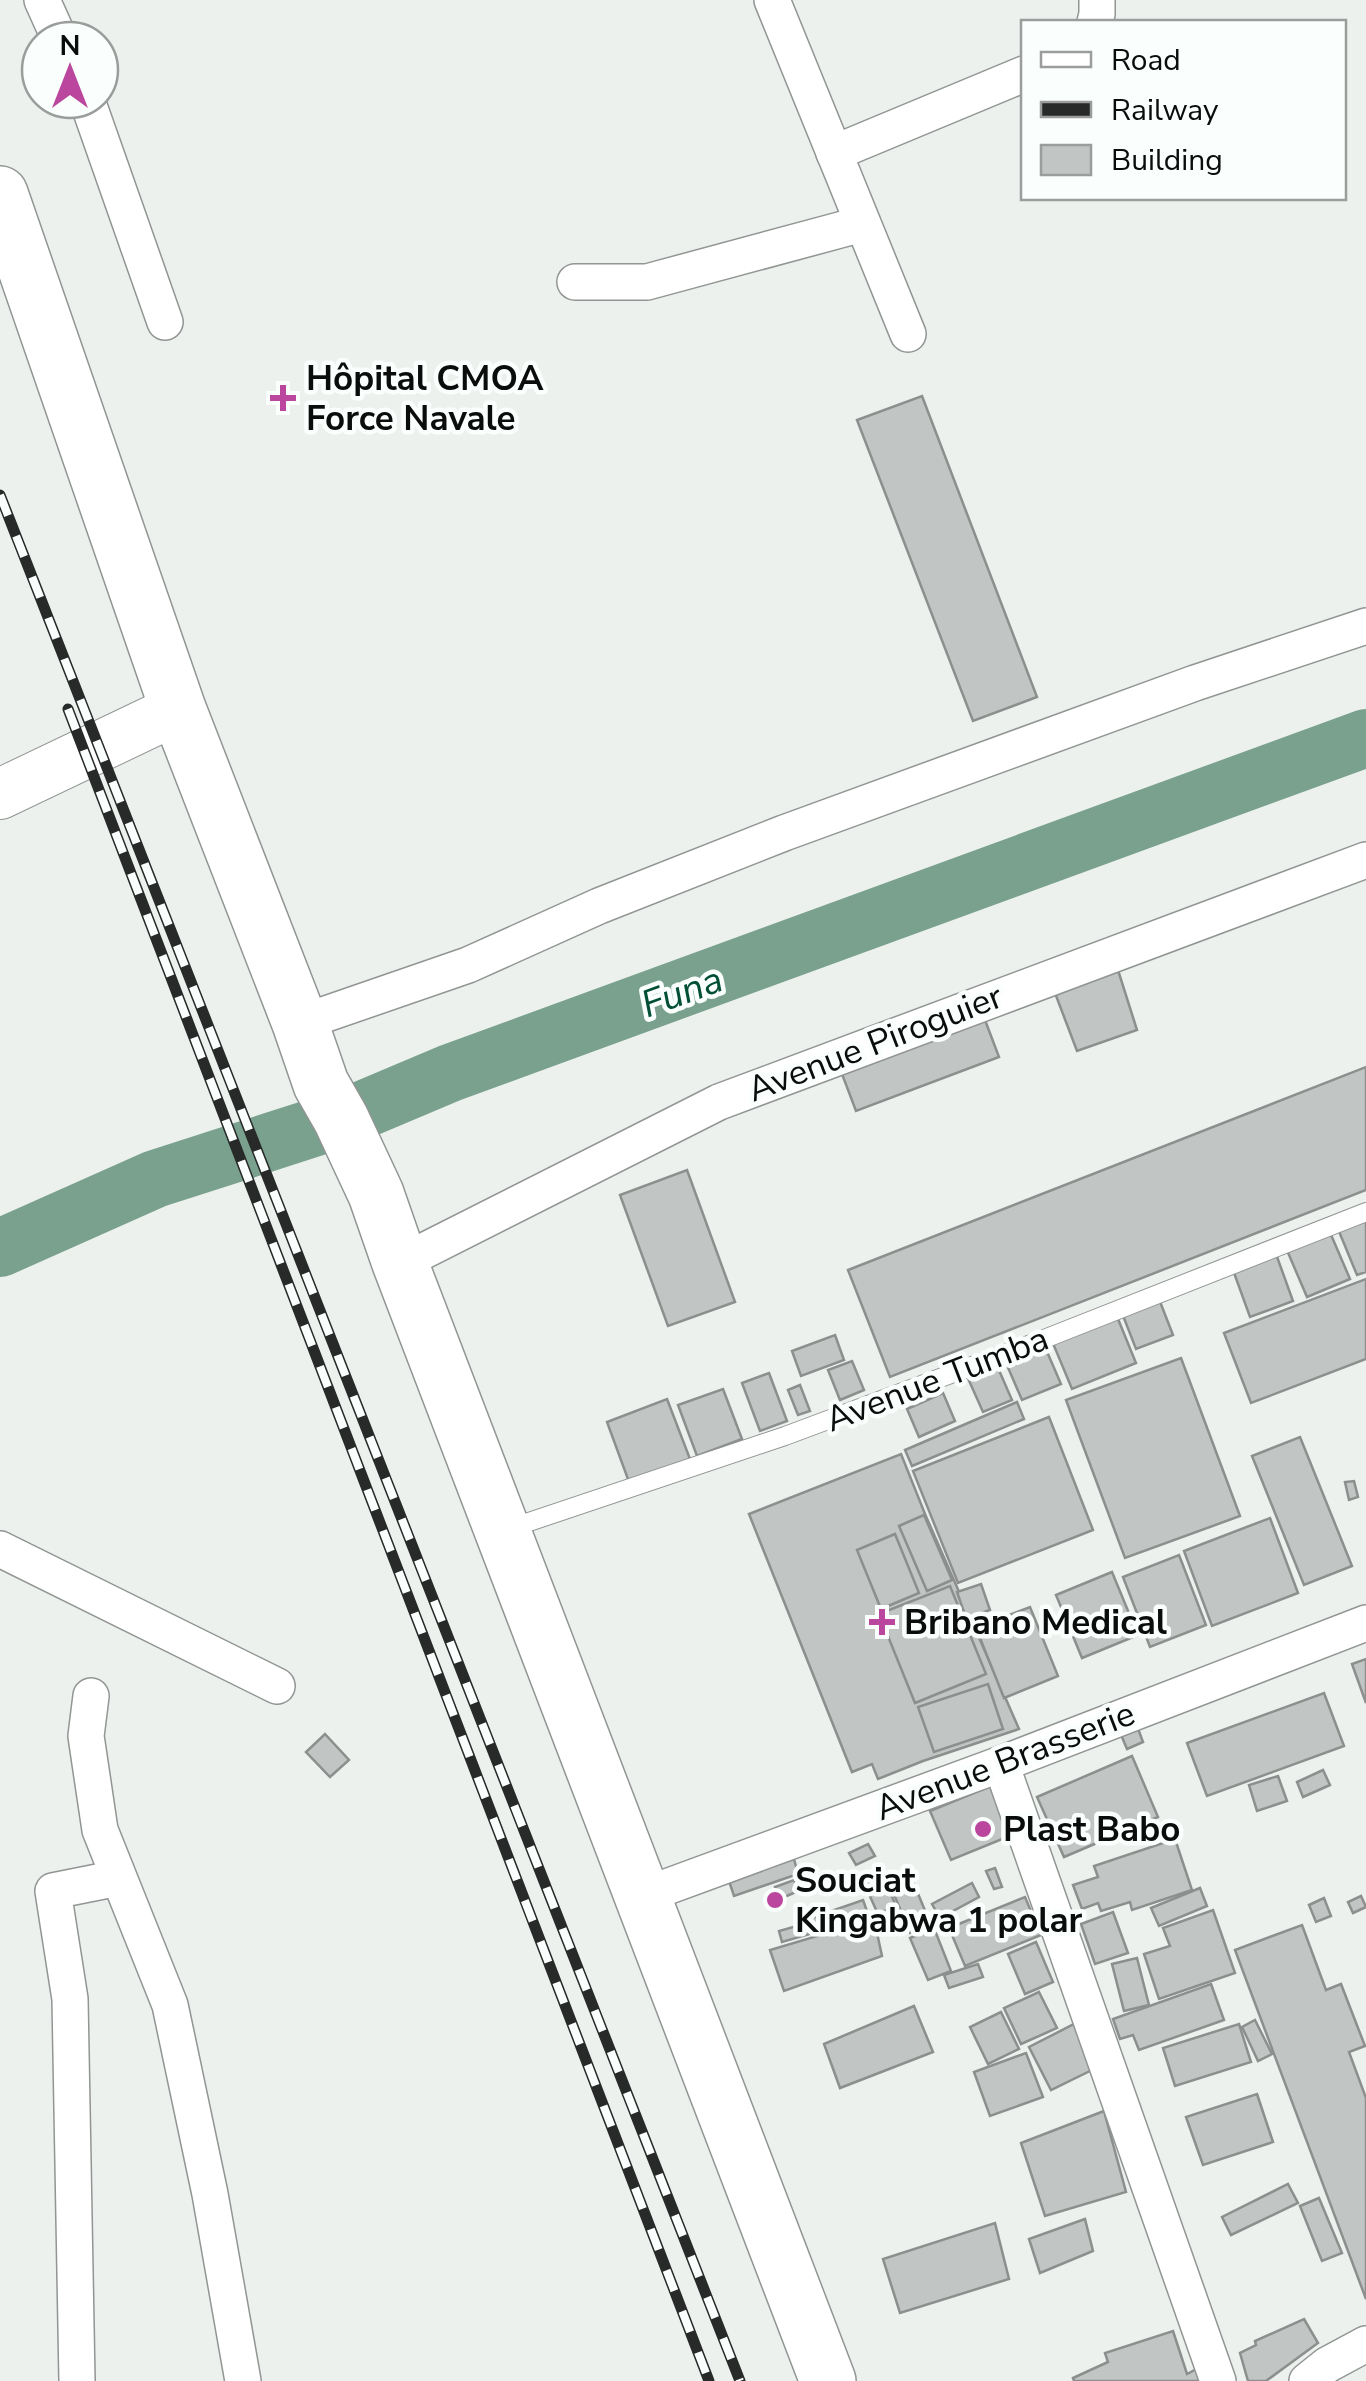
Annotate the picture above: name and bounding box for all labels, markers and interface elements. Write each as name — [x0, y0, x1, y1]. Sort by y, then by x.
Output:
north arrow — [20, 20, 120, 120]
legend — [1021, 20, 1346, 200]
text: N — [60, 27, 80, 65]
text: Road — [1111, 40, 1181, 81]
text: Railway — [1111, 90, 1219, 131]
text: Building — [1111, 140, 1223, 181]
place label: Hôpital CMOA Force Navale — [306, 355, 544, 442]
marker: Hôpital CMOA Force Navale — [270, 385, 296, 411]
water label: Funa — [634, 954, 730, 1030]
street label: Avenue Piroguier — [741, 973, 1010, 1113]
street label: Avenue Tumba — [819, 1315, 1055, 1443]
place label: Bribano Medical — [904, 1599, 1167, 1646]
marker: Bribano Medical — [869, 1609, 895, 1635]
street label: Avenue Brasserie — [869, 1690, 1141, 1832]
place label: Plast Babo — [1003, 1806, 1180, 1853]
marker: Plast Babo — [972, 1818, 994, 1840]
place label: Souciat Kingabwa 1 polar — [795, 1857, 1083, 1944]
marker: Souciat Kingabwa 1 polar — [764, 1889, 786, 1911]

